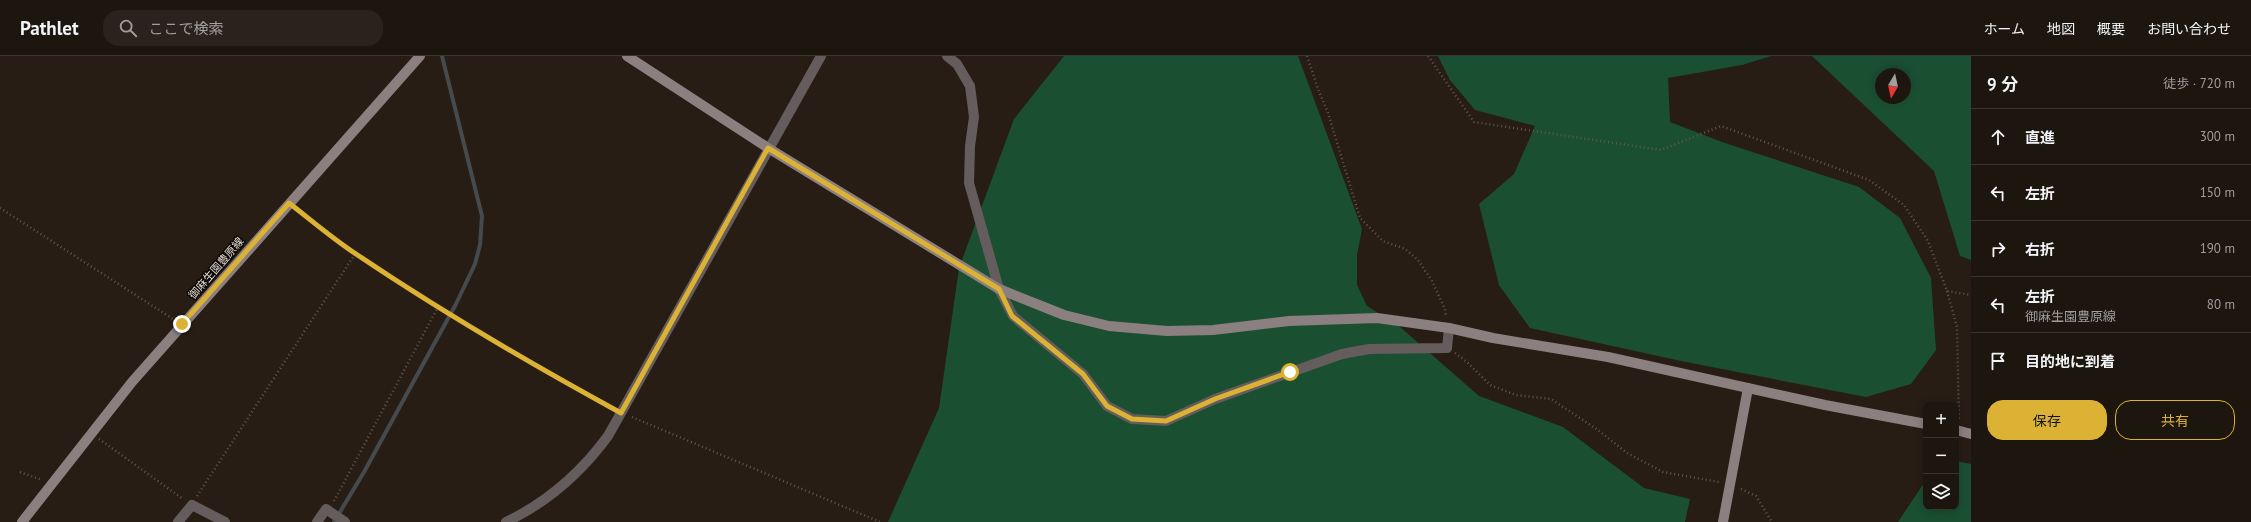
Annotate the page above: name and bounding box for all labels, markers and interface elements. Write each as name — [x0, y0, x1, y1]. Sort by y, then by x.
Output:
search box — [103, 10, 383, 46]
text: Pathlet — [20, 16, 79, 40]
icon: search — [117, 17, 139, 39]
text: ここで検索 — [149, 19, 224, 38]
text: ホーム — [1983, 20, 2025, 38]
text: 地図 — [2047, 20, 2075, 38]
text: 概要 — [2097, 20, 2125, 38]
text: お問い合わせ — [2147, 20, 2231, 38]
north arrow — [1875, 68, 1911, 104]
text: 9 分 — [1987, 73, 2018, 95]
text: 徒歩 · 720 m — [2163, 75, 2235, 92]
icon: ahead — [1987, 126, 2009, 148]
text: 直進 — [2025, 128, 2055, 147]
text: 300 m — [2200, 128, 2235, 145]
icon: left — [1987, 182, 2009, 204]
text: 左折 — [2025, 184, 2055, 203]
text: 150 m — [2200, 184, 2235, 201]
street label: 御麻生園豊原線 — [185, 234, 247, 302]
icon: right — [1987, 238, 2009, 260]
text: 右折 — [2025, 240, 2055, 259]
text: 190 m — [2200, 240, 2235, 257]
text: 左折 — [2025, 287, 2055, 306]
icon: left — [1987, 294, 2009, 316]
text: 80 m — [2207, 296, 2235, 313]
text: 御麻生園豊原線 — [2025, 308, 2116, 325]
route end — [173, 315, 191, 333]
icon: arrive — [1987, 350, 2009, 372]
text: 目的地に到着 — [2025, 352, 2115, 371]
route start — [1281, 363, 1299, 381]
button: 保存 — [1987, 400, 2107, 440]
button: 共有 — [2115, 400, 2235, 440]
map controls — [1923, 402, 1959, 510]
button: + — [1923, 402, 1959, 438]
button: − — [1923, 438, 1959, 474]
button: layers — [1923, 474, 1959, 510]

